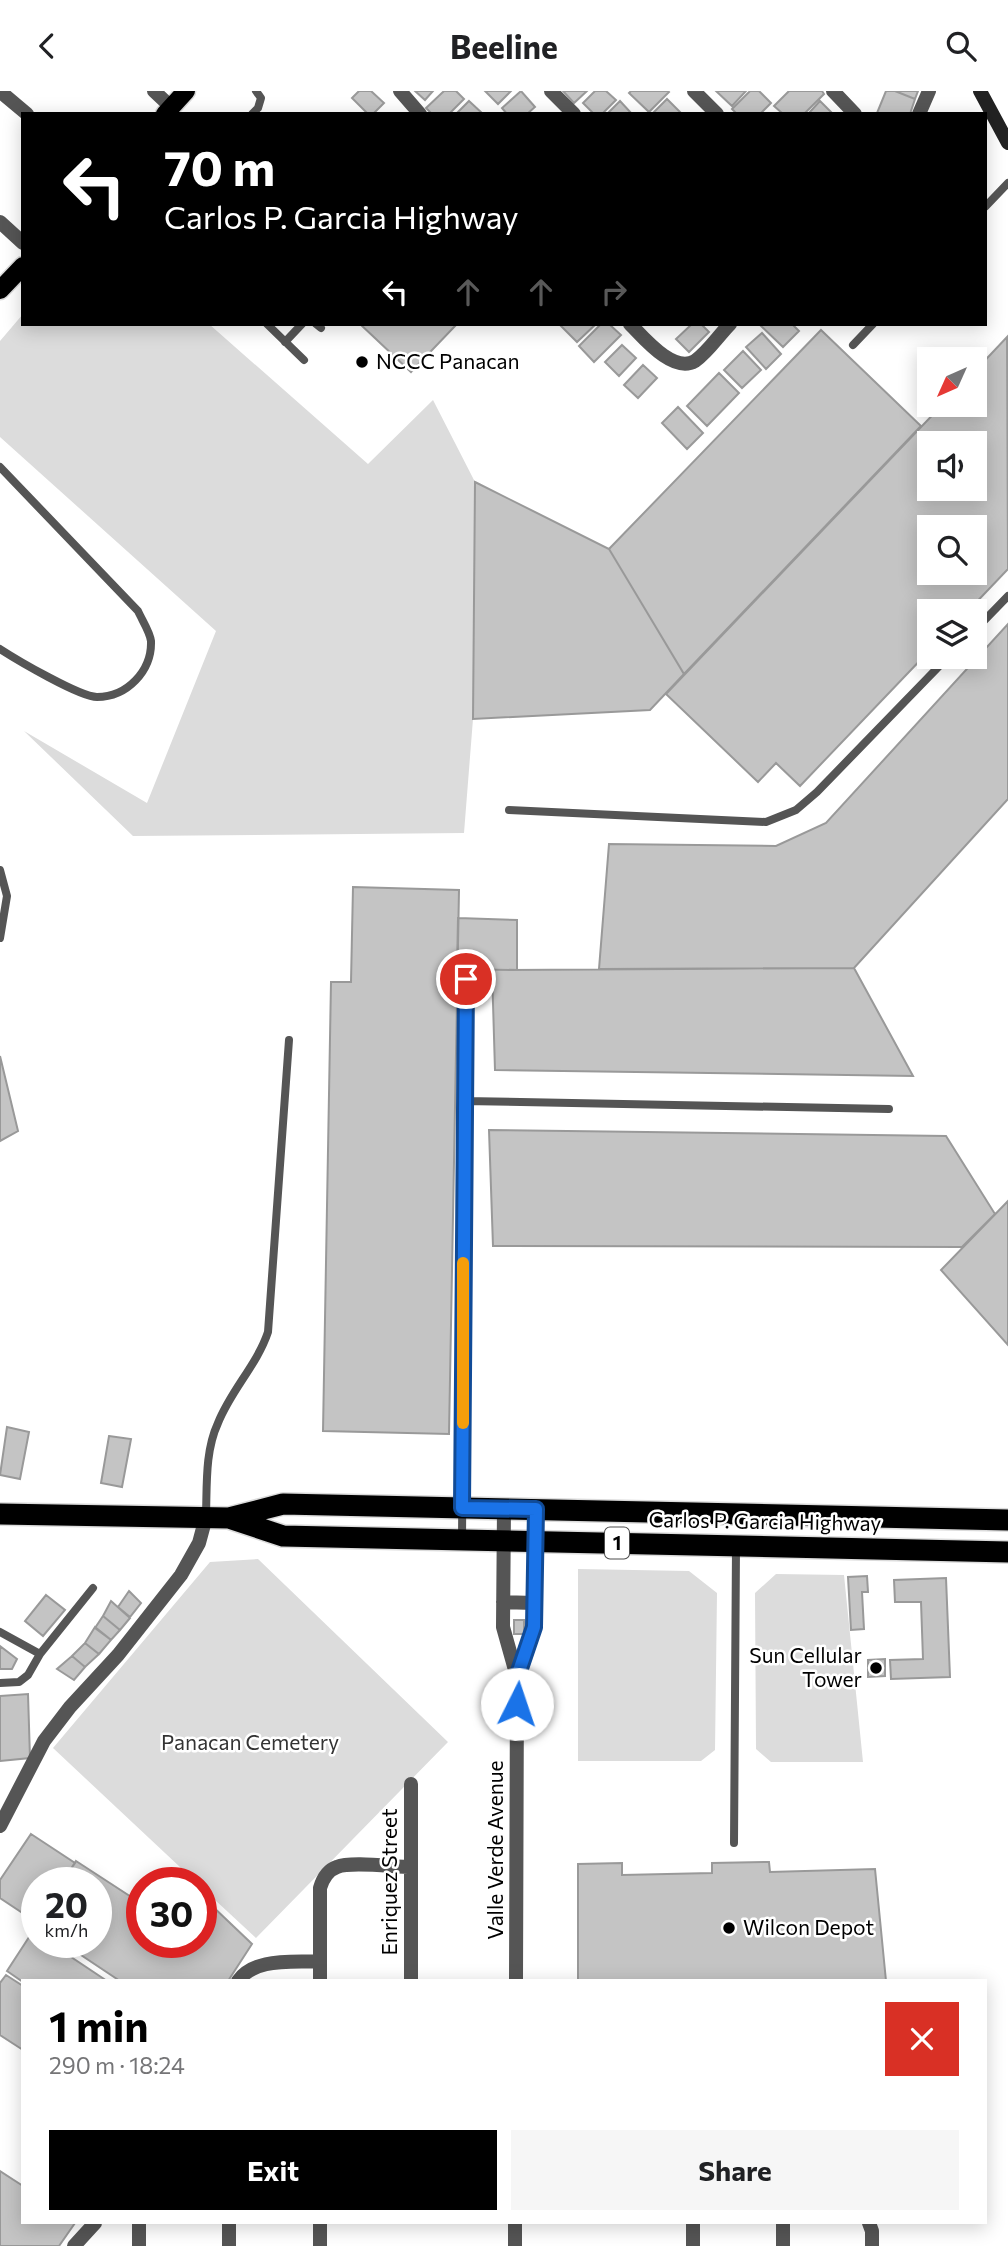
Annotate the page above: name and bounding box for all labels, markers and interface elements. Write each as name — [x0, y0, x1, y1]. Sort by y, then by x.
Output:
text: Beeline — [450, 26, 558, 66]
icon: back — [28, 27, 66, 65]
icon: search — [942, 27, 980, 65]
text: 70 m — [164, 136, 275, 196]
icon: left — [49, 140, 140, 231]
text: Carlos P. Garcia Highway — [164, 196, 519, 236]
icon: left — [376, 273, 414, 311]
icon: ahead — [449, 273, 487, 311]
icon: ahead — [522, 273, 560, 311]
icon: right — [595, 273, 633, 311]
north arrow — [917, 347, 987, 417]
map controls — [917, 347, 987, 669]
place label: NCCC Panacan — [376, 348, 520, 373]
marker: NCCC Panacan — [354, 354, 370, 370]
button: sound — [917, 431, 987, 501]
button: search — [917, 515, 987, 585]
button: layers — [917, 599, 987, 669]
pin — [436, 949, 496, 1009]
icon: arrive — [447, 960, 485, 998]
street label: Carlos P. Garcia Highway — [648, 1506, 882, 1535]
road number: 1 — [605, 1527, 629, 1559]
place label: Sun Cellular Tower — [749, 1642, 862, 1691]
marker: Sun Cellular Tower — [868, 1660, 884, 1676]
position arrow — [480, 1667, 554, 1741]
park label: Panacan Cemetery — [161, 1729, 339, 1754]
street label: Valle Verde Avenue — [482, 1760, 507, 1940]
street label: Enriquez Street — [376, 1808, 401, 1956]
speed limit sign: 30 — [126, 1867, 217, 1958]
text: 20 — [45, 1882, 88, 1925]
place label: Wilcon Depot — [743, 1914, 874, 1939]
text: km/h — [45, 1919, 88, 1941]
marker: Wilcon Depot — [721, 1920, 737, 1936]
text: 1 min — [49, 1999, 149, 2051]
button: close — [885, 2002, 959, 2076]
text: 290 m · 18:24 — [49, 2051, 185, 2079]
button: Exit — [49, 2130, 497, 2210]
button: Share — [511, 2130, 959, 2210]

